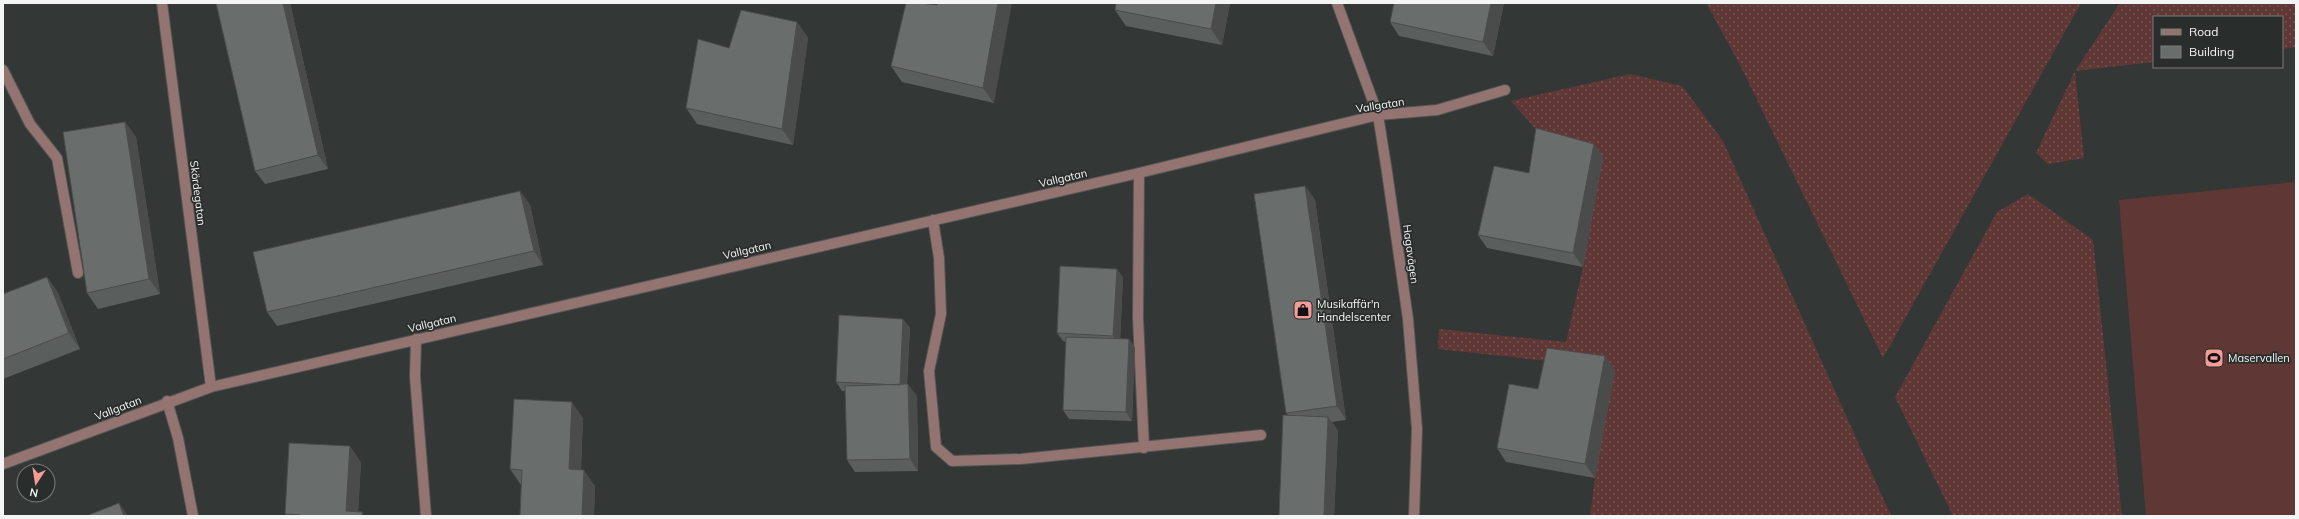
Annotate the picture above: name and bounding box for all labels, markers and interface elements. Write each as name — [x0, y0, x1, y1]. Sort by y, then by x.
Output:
legend — [2153, 16, 2283, 68]
text: Road — [2189, 24, 2218, 39]
text: Building — [2189, 44, 2234, 59]
street label: Vallgatan — [1355, 94, 1405, 116]
street label: Skördegatan — [187, 160, 209, 226]
street label: Vallgatan — [1038, 166, 1088, 190]
street label: Hagavägen — [1400, 223, 1422, 285]
street label: Vallgatan — [722, 238, 772, 262]
place label: Musikaffär'n Handelscenter — [1317, 297, 1391, 324]
shop icon: Musikaffär'n Handelscenter — [1292, 299, 1314, 321]
street label: Vallgatan — [407, 311, 457, 335]
sports icon: Maservallen — [2203, 347, 2225, 369]
place label: Maservallen — [2228, 351, 2290, 365]
street label: Vallgatan — [93, 393, 143, 423]
north arrow — [16, 463, 56, 503]
text: N — [28, 485, 39, 500]

